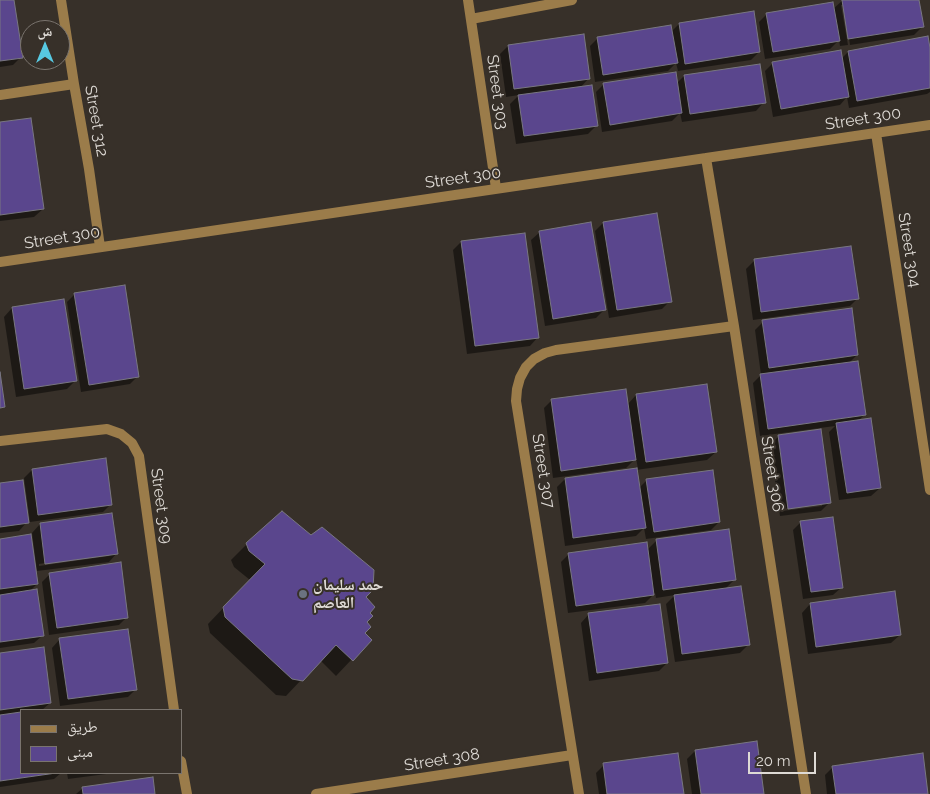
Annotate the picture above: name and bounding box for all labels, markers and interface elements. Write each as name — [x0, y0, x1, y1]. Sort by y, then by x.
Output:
north arrow — [20, 20, 70, 70]
text: ش — [38, 23, 52, 39]
street label: Street 303 — [482, 53, 512, 131]
street label: Street 312 — [80, 84, 112, 158]
street label: Street 300 — [824, 104, 902, 134]
street label: Street 300 — [424, 163, 502, 193]
street label: Street 304 — [894, 211, 924, 289]
street label: Street 300 — [23, 223, 101, 253]
street label: Street 307 — [528, 432, 558, 510]
street label: Street 306 — [757, 435, 787, 513]
street label: Street 309 — [146, 467, 176, 545]
place label: حمد سليمان العاصم — [313, 575, 383, 613]
marker: حمد سليمان العاصم — [297, 588, 309, 600]
legend — [20, 709, 182, 774]
text: طريق — [67, 718, 98, 736]
scale bar — [750, 742, 818, 774]
text: مبنى — [67, 743, 93, 761]
street label: Street 308 — [403, 745, 481, 775]
text: 20 m — [756, 752, 791, 770]

